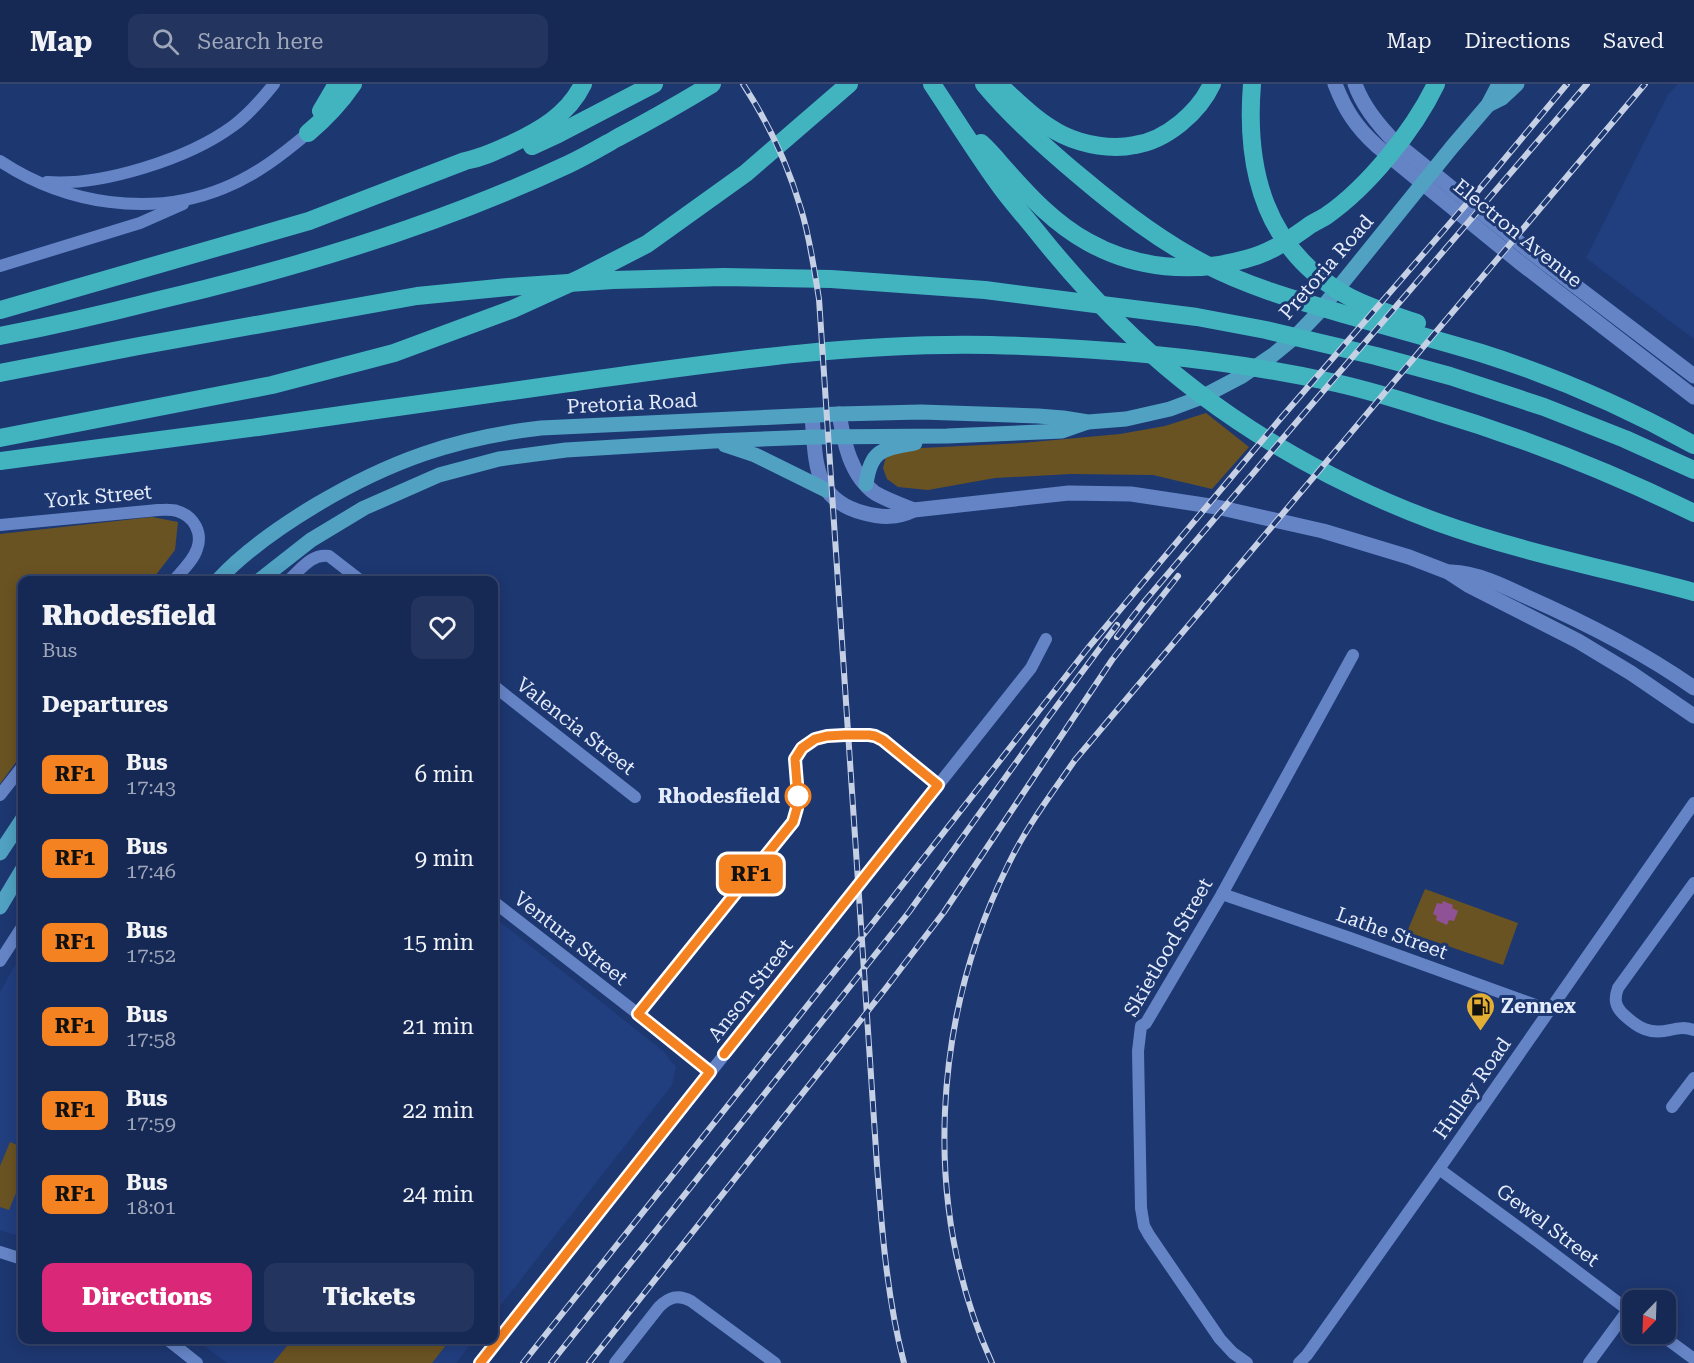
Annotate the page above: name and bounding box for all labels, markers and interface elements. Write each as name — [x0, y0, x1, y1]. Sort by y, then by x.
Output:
search box — [128, 14, 548, 68]
text: Map — [30, 25, 92, 58]
icon: search — [149, 25, 182, 58]
text: Search here — [197, 29, 323, 54]
text: Map — [1387, 29, 1431, 53]
text: Directions — [1464, 29, 1570, 53]
text: Saved — [1603, 29, 1664, 53]
street label: Electron Avenue — [1449, 174, 1587, 292]
street label: Pretoria Road — [1274, 210, 1378, 324]
street label: Pretoria Road — [566, 388, 698, 418]
street label: York Street — [43, 479, 153, 513]
button: heart — [411, 596, 474, 659]
text: Rhodesfield — [42, 599, 216, 632]
text: Bus — [42, 638, 77, 662]
street label: Valencia Street — [512, 672, 641, 780]
text: Departures — [42, 692, 168, 717]
text: Bus — [126, 750, 168, 775]
text: RF1 — [55, 762, 95, 786]
text: 6 min — [415, 762, 474, 787]
text: 17:43 — [126, 775, 176, 799]
marker: Rhodesfield — [785, 783, 811, 809]
place label: Rhodesfield — [658, 784, 781, 808]
text: Bus — [126, 834, 168, 859]
text: RF1 — [55, 846, 95, 870]
text: 9 min — [415, 846, 474, 871]
line badge: RF1 — [716, 854, 786, 894]
text: 17:46 — [126, 859, 176, 883]
text: RF1 — [731, 862, 771, 886]
street label: Skietlood Street — [1119, 873, 1218, 1021]
street label: Ventura Street — [509, 886, 633, 990]
street label: Lathe Street — [1333, 902, 1452, 964]
text: Bus — [126, 918, 168, 943]
text: RF1 — [55, 930, 95, 954]
text: 15 min — [403, 930, 474, 955]
street label: Anson Street — [702, 933, 798, 1046]
text: 17:52 — [126, 943, 176, 967]
fuel station icon: Zennex — [1464, 990, 1496, 1032]
place label: Zennex — [1501, 994, 1576, 1018]
text: Bus — [126, 1002, 168, 1027]
text: RF1 — [55, 1014, 95, 1038]
text: 21 min — [403, 1014, 474, 1039]
text: 17:58 — [126, 1027, 176, 1051]
street label: Hulley Road — [1428, 1033, 1516, 1143]
text: Bus — [126, 1086, 168, 1111]
text: RF1 — [55, 1098, 95, 1122]
text: 22 min — [403, 1098, 474, 1123]
text: 17:59 — [126, 1111, 176, 1135]
text: Bus — [126, 1170, 168, 1195]
street label: Gewel Street — [1492, 1179, 1604, 1272]
text: RF1 — [55, 1182, 95, 1206]
text: 24 min — [403, 1182, 474, 1207]
text: 18:01 — [126, 1195, 176, 1219]
button: Directions — [42, 1263, 252, 1332]
button: Tickets — [264, 1263, 474, 1332]
north arrow — [1622, 1290, 1676, 1344]
map controls — [1622, 1290, 1676, 1344]

